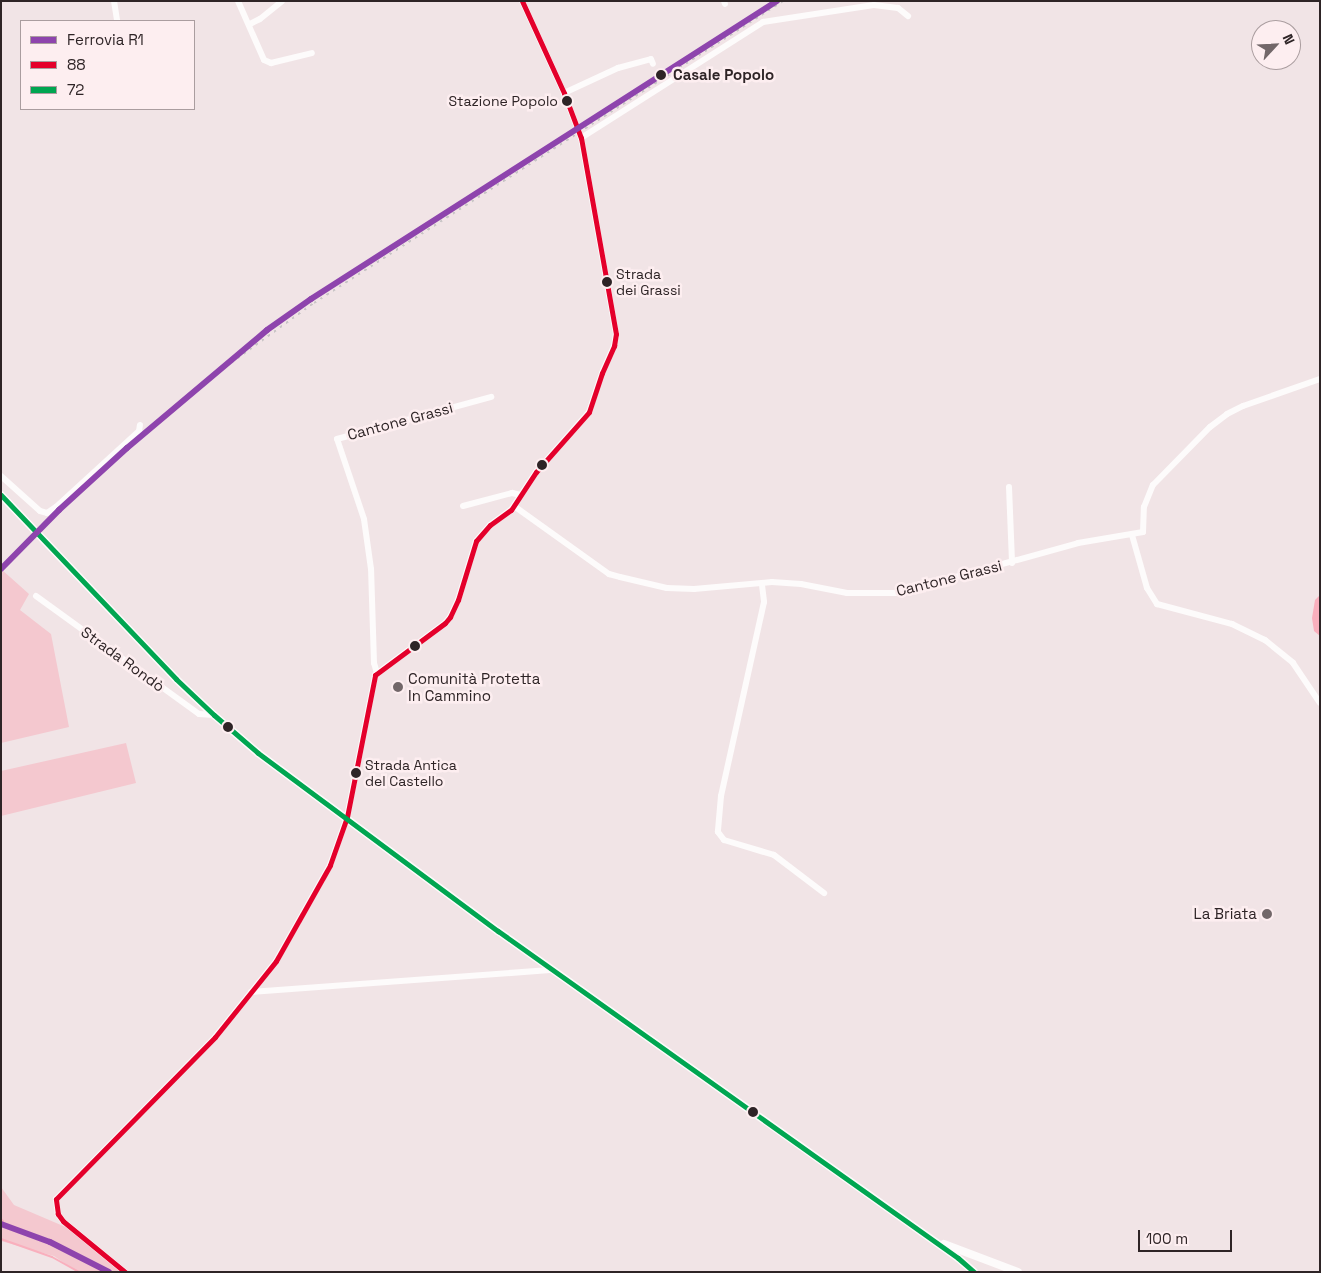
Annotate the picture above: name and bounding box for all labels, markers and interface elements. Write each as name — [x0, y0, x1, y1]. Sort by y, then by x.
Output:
legend — [20, 20, 195, 110]
north arrow — [1251, 20, 1301, 70]
text: Ferrovia R1 — [67, 30, 144, 49]
text: N — [1279, 31, 1299, 47]
text: 88 — [67, 55, 86, 74]
place label: Casale Popolo — [673, 66, 774, 84]
marker: Casale Popolo — [653, 67, 669, 83]
text: 72 — [67, 80, 84, 99]
place label: Stazione Popolo — [449, 93, 558, 109]
marker: Stazione Popolo — [562, 96, 572, 106]
place label: Strada dei Grassi — [616, 266, 681, 298]
marker: Strada dei Grassi — [602, 277, 612, 287]
street label: Cantone Grassi — [345, 398, 455, 444]
unlabelled marker — [537, 460, 547, 470]
street label: Cantone Grassi — [894, 556, 1004, 600]
street label: Strada Rondò — [78, 623, 168, 695]
unlabelled marker — [410, 641, 420, 651]
place label: Comunità Protetta In Cammino — [408, 669, 540, 704]
marker: Comunità Protetta In Cammino — [392, 681, 404, 693]
unlabelled marker — [223, 722, 233, 732]
place label: Strada Antica del Castello — [365, 757, 457, 790]
marker: Strada Antica del Castello — [351, 768, 361, 778]
place label: La Briata — [1193, 905, 1257, 923]
marker: La Briata — [1261, 908, 1273, 920]
unlabelled marker — [748, 1107, 758, 1117]
scale bar — [1141, 1220, 1235, 1252]
text: 100 m — [1146, 1229, 1188, 1248]

